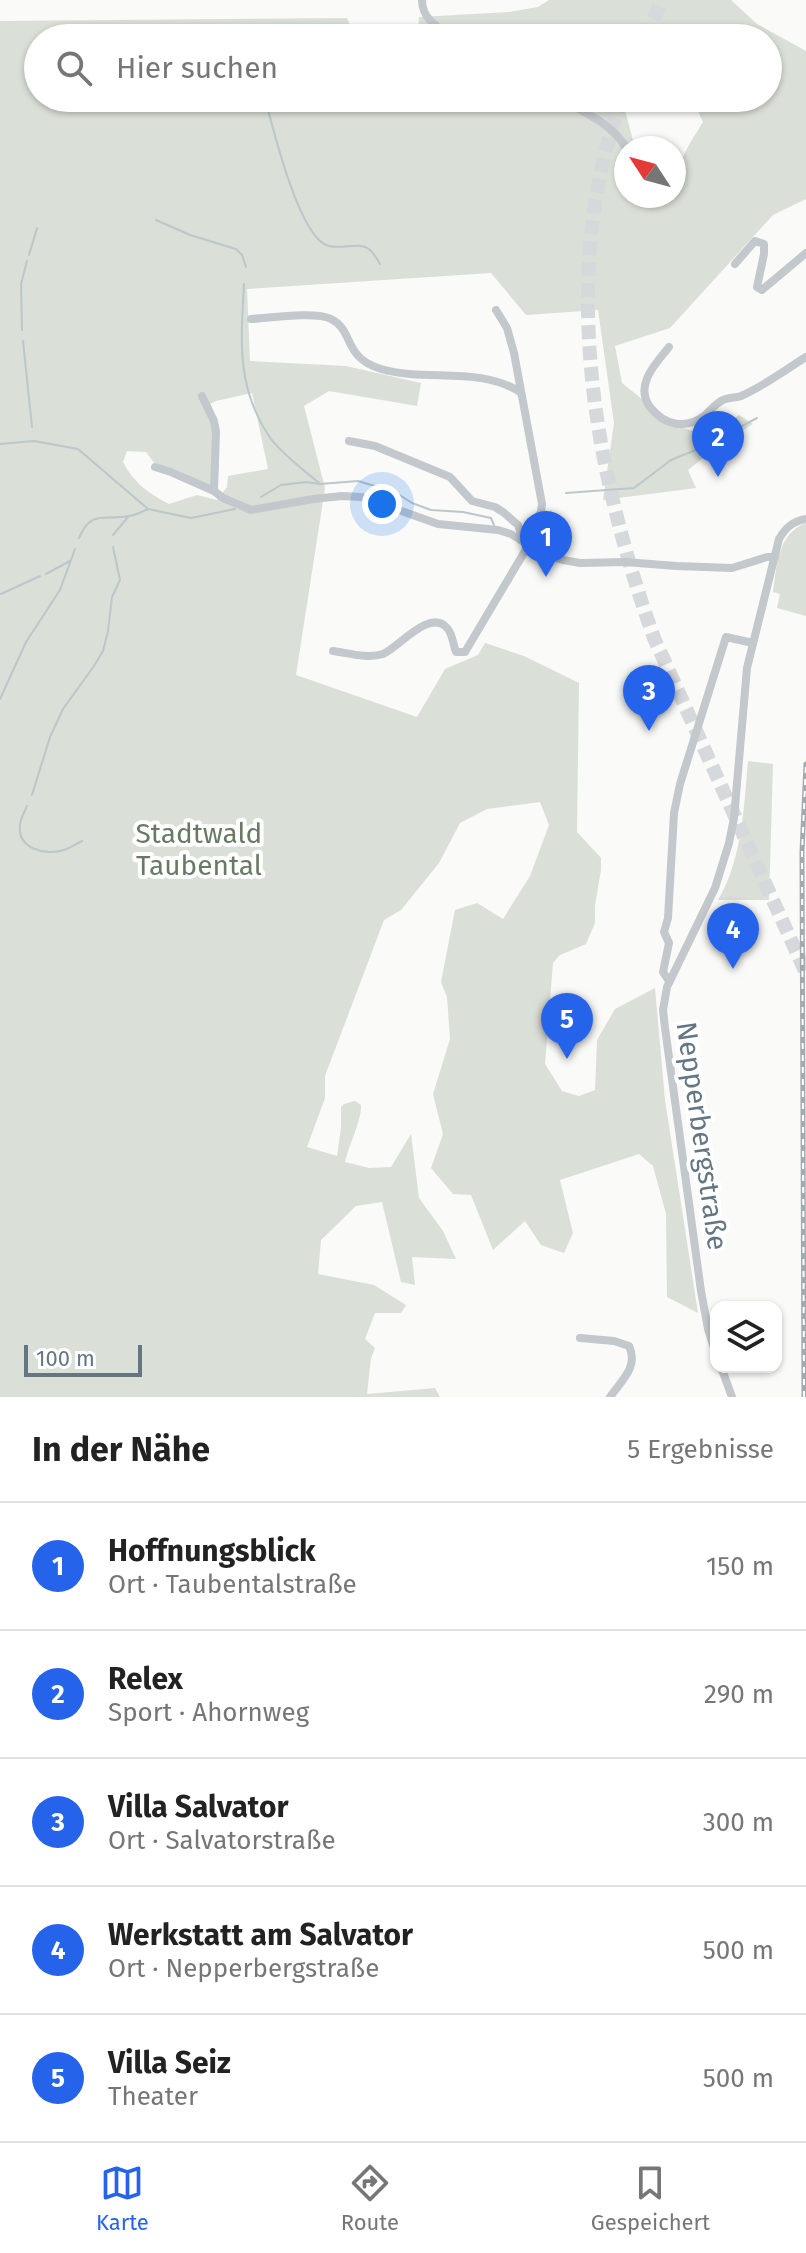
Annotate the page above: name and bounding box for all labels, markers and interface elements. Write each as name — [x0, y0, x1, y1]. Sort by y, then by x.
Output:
search box — [24, 24, 782, 112]
icon: search — [52, 46, 96, 90]
text: Hier suchen — [116, 50, 278, 86]
north arrow — [614, 136, 686, 208]
pin: 2 — [692, 411, 744, 477]
your location — [362, 484, 402, 524]
pin: 1 — [520, 511, 572, 577]
pin: 3 — [623, 665, 675, 731]
park label: Stadtwald Taubental — [136, 817, 262, 882]
pin: 4 — [707, 903, 759, 969]
pin: 5 — [541, 993, 593, 1059]
street label: Nepperbergstraße — [670, 1020, 734, 1252]
map controls — [710, 1301, 782, 1373]
button: layers — [710, 1301, 782, 1373]
scale bar — [24, 1341, 142, 1377]
text: 100 m — [36, 1345, 95, 1372]
text: In der Nähe — [32, 1429, 210, 1470]
text: 5 Ergebnisse — [627, 1434, 774, 1465]
text: Hoffnungsblick — [108, 1533, 316, 1569]
text: 1 — [52, 1551, 64, 1582]
text: 150 m — [706, 1551, 774, 1582]
text: Ort · Taubentalstraße — [108, 1569, 357, 1600]
text: Relex — [108, 1661, 183, 1697]
text: 2 — [51, 1679, 65, 1710]
text: 290 m — [704, 1679, 774, 1710]
text: Sport · Ahornweg — [108, 1697, 309, 1728]
text: Villa Salvator — [108, 1789, 288, 1825]
text: 3 — [51, 1807, 65, 1838]
text: 300 m — [703, 1807, 774, 1838]
text: Ort · Salvatorstraße — [108, 1825, 336, 1856]
text: Werkstatt am Salvator — [108, 1917, 413, 1953]
text: 4 — [51, 1935, 65, 1966]
text: 500 m — [703, 1935, 774, 1966]
text: Ort · Nepperbergstraße — [108, 1953, 379, 1984]
text: Villa Seiz — [108, 2045, 231, 2081]
text: 5 — [51, 2063, 65, 2094]
text: 500 m — [703, 2063, 774, 2094]
text: Theater — [108, 2081, 198, 2112]
tab: Karte — [96, 2161, 149, 2236]
tab: Route — [341, 2161, 399, 2236]
tab: Gespeichert — [591, 2161, 710, 2236]

